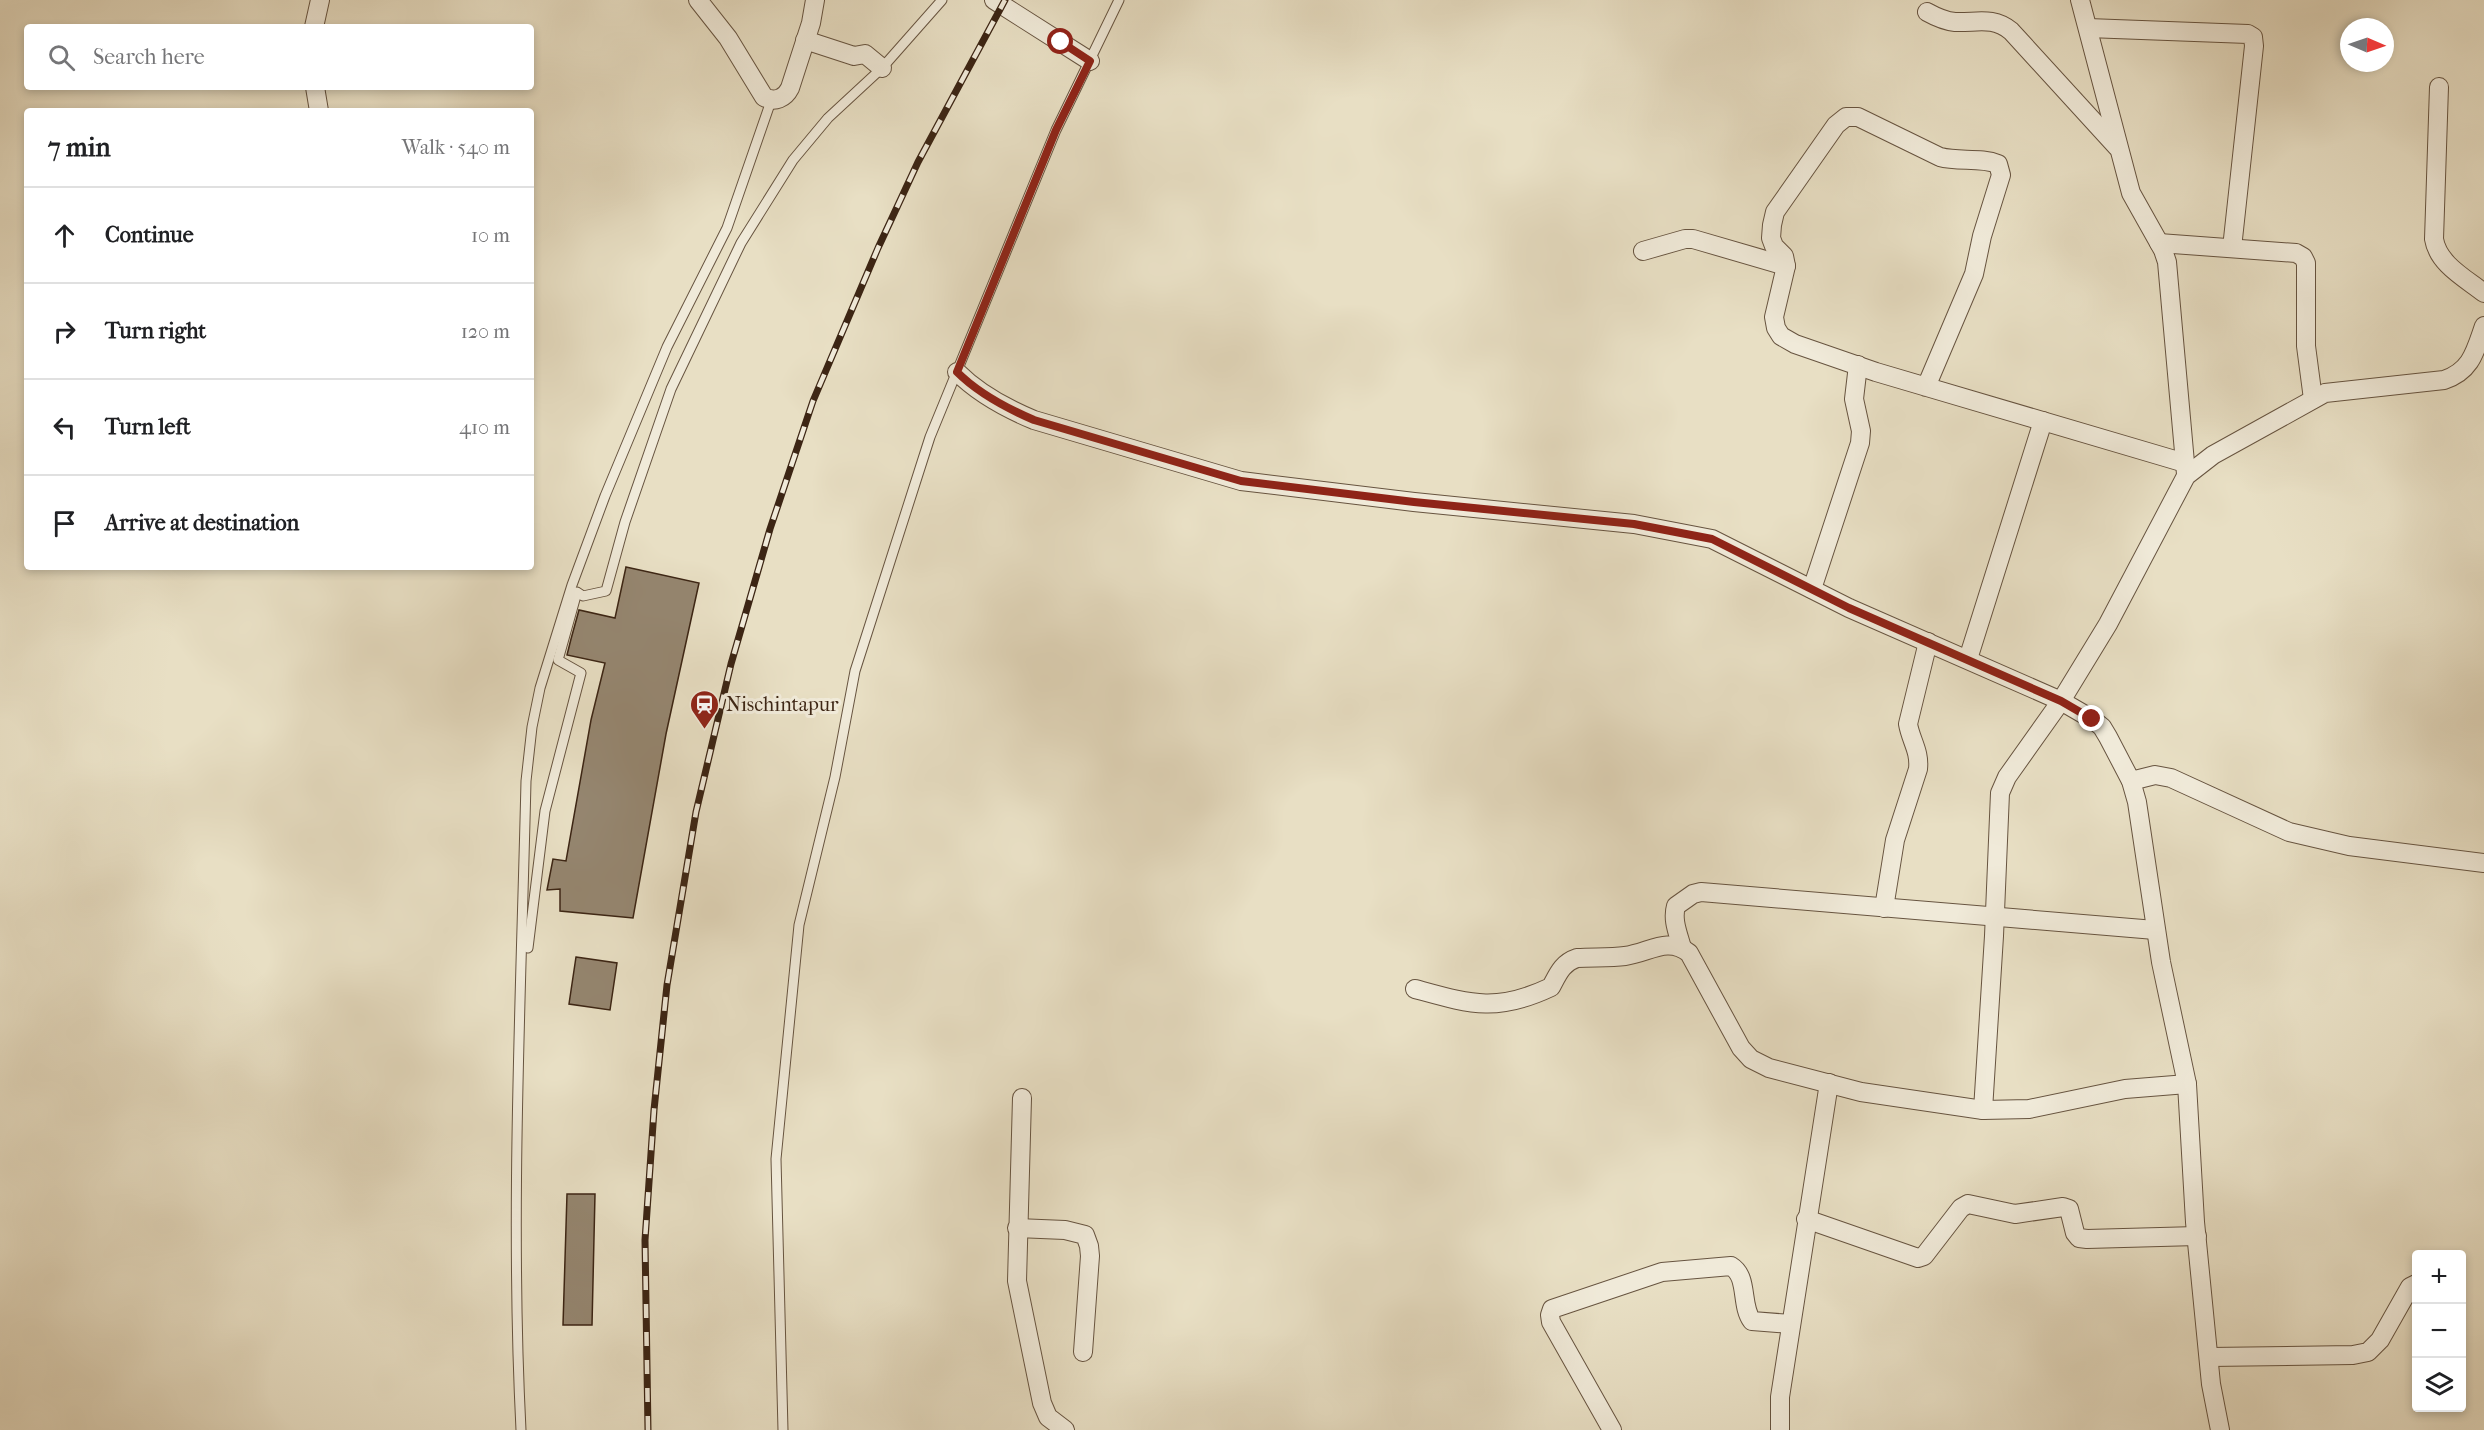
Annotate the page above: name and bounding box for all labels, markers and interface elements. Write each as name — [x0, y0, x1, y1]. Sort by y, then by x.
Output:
north arrow — [2340, 18, 2394, 72]
search box — [24, 24, 534, 90]
route start — [1047, 28, 1073, 54]
icon: search — [45, 41, 78, 74]
text: Search here — [93, 44, 205, 70]
text: 7 min — [48, 132, 111, 163]
text: Walk · 540 m — [402, 136, 510, 159]
icon: ahead — [48, 219, 81, 252]
text: Continue — [105, 222, 194, 248]
text: 10 m — [471, 224, 510, 247]
icon: right — [48, 315, 81, 348]
text: Turn right — [105, 318, 206, 344]
text: 120 m — [461, 320, 510, 343]
icon: left — [48, 411, 81, 444]
text: Turn left — [105, 414, 191, 440]
text: 410 m — [459, 416, 510, 439]
icon: arrive — [48, 507, 81, 540]
text: Arrive at destination — [105, 510, 299, 536]
station icon: Nischintapur — [689, 688, 721, 730]
place label: Nischintapur — [726, 693, 839, 716]
route end — [2078, 705, 2104, 731]
map controls — [2412, 1250, 2466, 1412]
button: + — [2412, 1250, 2466, 1304]
button: − — [2412, 1304, 2466, 1358]
button: layers — [2412, 1358, 2466, 1412]

